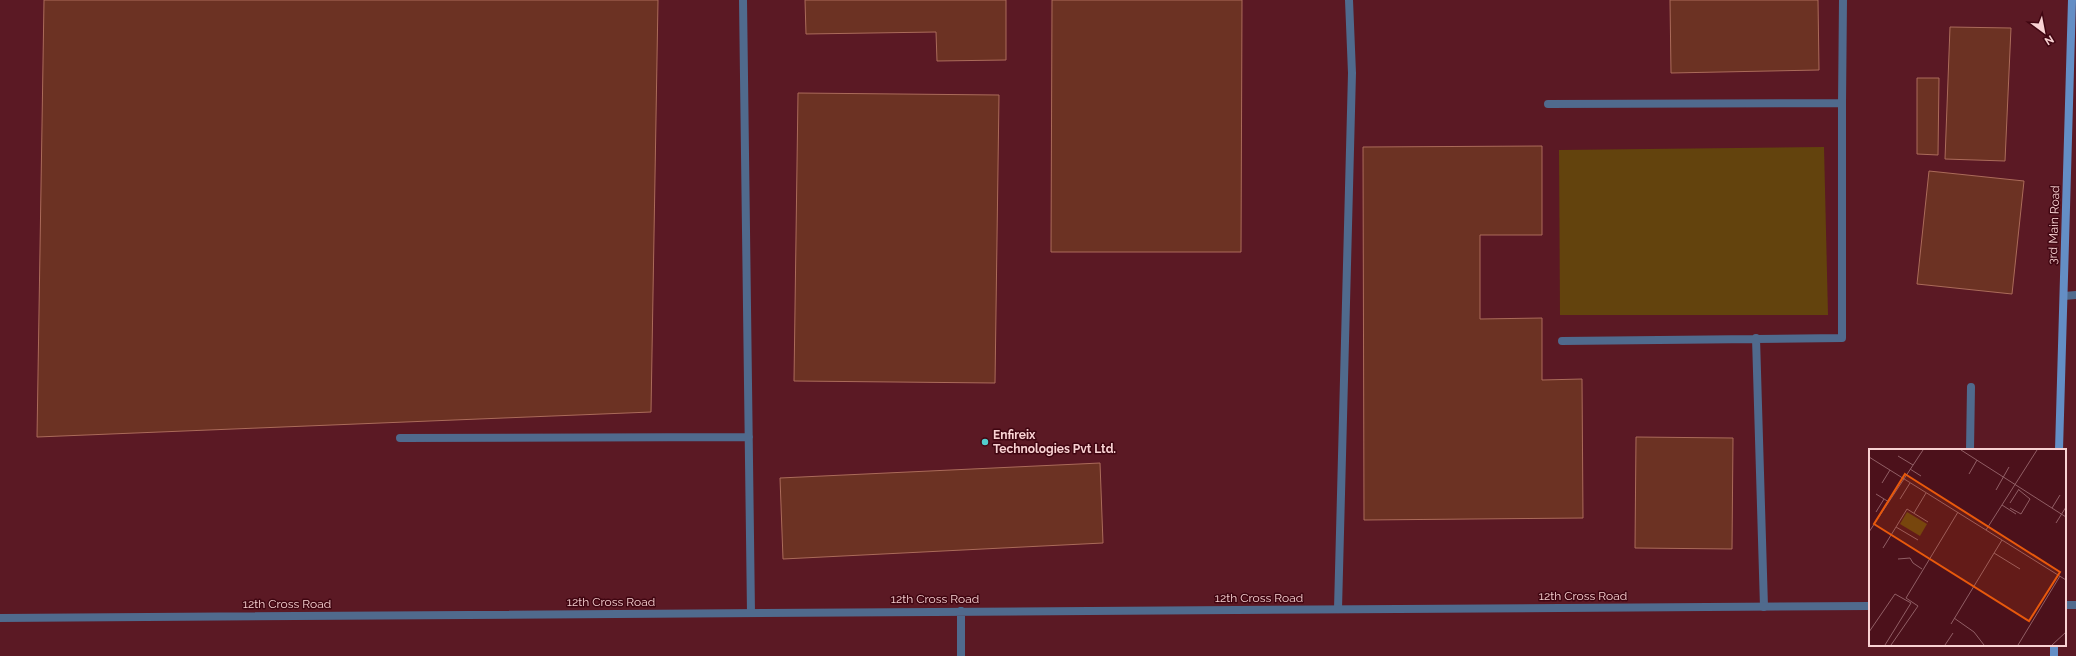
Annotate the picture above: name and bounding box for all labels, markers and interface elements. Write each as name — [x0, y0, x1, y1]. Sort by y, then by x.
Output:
north arrow — [2024, 12, 2064, 52]
text: N — [2042, 32, 2056, 48]
street label: 3rd Main Road — [2046, 185, 2062, 265]
place label: Enfireix Technologies Pvt Ltd. — [993, 428, 1116, 456]
marker: Enfireix Technologies Pvt Ltd. — [980, 437, 990, 447]
inset map — [1869, 449, 2066, 646]
street label: 12th Cross Road — [1539, 589, 1627, 603]
street label: 12th Cross Road — [1215, 591, 1303, 605]
street label: 12th Cross Road — [891, 592, 979, 606]
street label: 12th Cross Road — [567, 595, 655, 609]
street label: 12th Cross Road — [243, 597, 331, 611]

